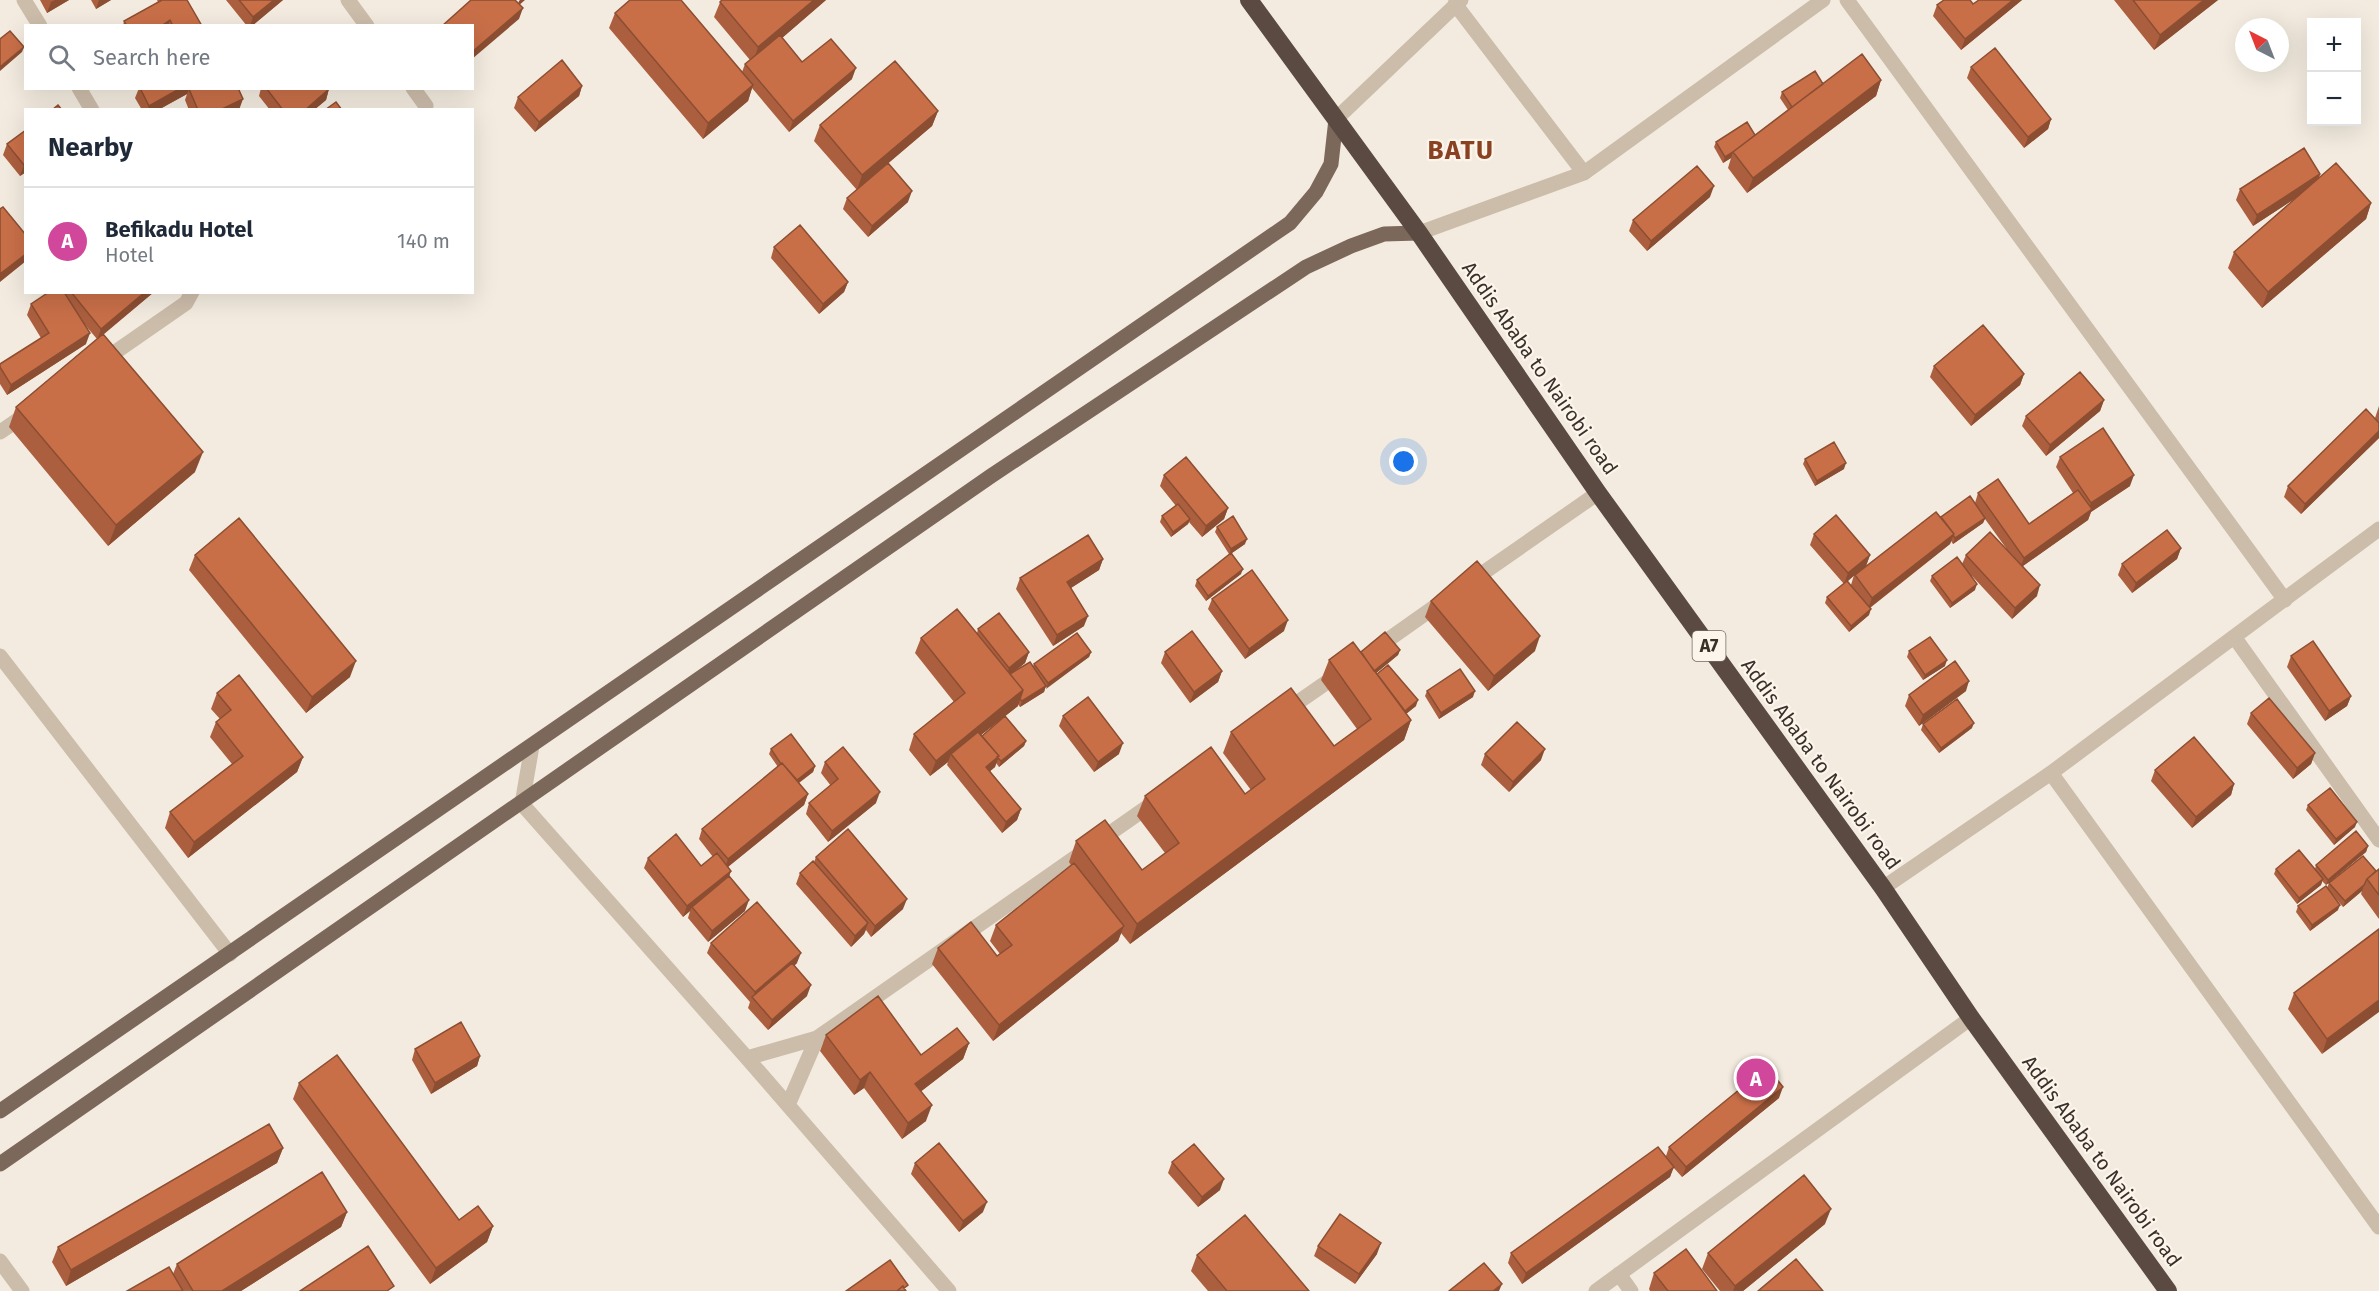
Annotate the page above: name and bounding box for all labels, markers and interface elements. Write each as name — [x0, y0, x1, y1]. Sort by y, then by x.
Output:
north arrow — [2235, 18, 2289, 72]
map controls — [2307, 18, 2361, 126]
button: + — [2307, 18, 2361, 72]
search box — [24, 24, 474, 90]
icon: search — [45, 41, 78, 74]
text: Search here — [93, 44, 211, 71]
button: − — [2307, 72, 2361, 126]
text: Nearby — [48, 132, 133, 163]
district label: BATU — [1428, 135, 1494, 166]
text: Befikadu Hotel — [105, 216, 253, 243]
text: A — [62, 229, 73, 253]
text: 140 m — [397, 229, 450, 253]
text: Hotel — [105, 243, 154, 267]
street label: Addis Ababa to Nairobi road — [1457, 257, 1623, 479]
your location — [1389, 447, 1418, 476]
road number: A7 — [1692, 631, 1726, 661]
street label: Addis Ababa to Nairobi road — [1736, 654, 1906, 874]
street label: Addis Ababa to Nairobi road — [2017, 1051, 2187, 1271]
pin: A — [1736, 1056, 1776, 1100]

